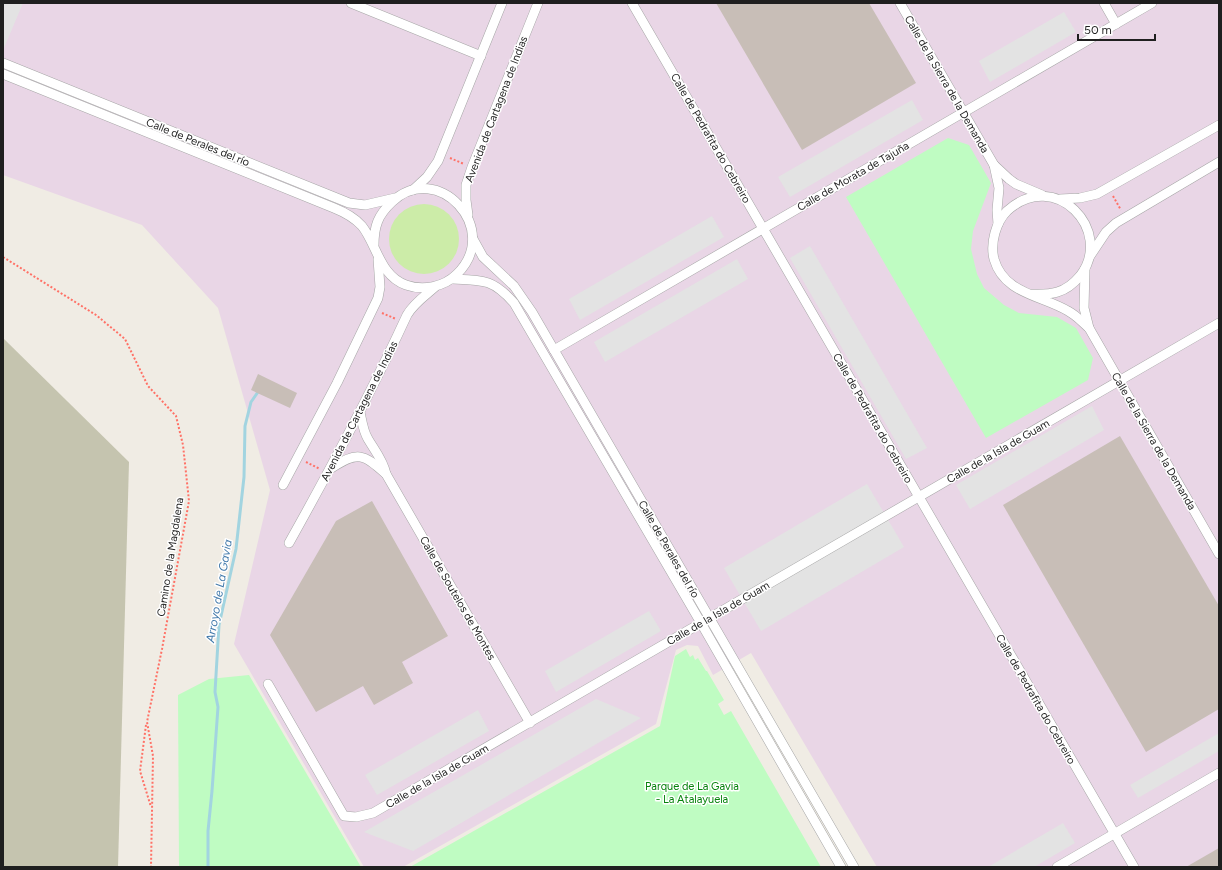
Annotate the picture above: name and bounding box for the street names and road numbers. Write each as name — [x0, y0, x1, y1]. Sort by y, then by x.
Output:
street label: Calle de la Sierra de la Demanda — [902, 13, 991, 155]
street label: Avenida de Cartagena de Indias — [463, 34, 530, 184]
street label: Calle de Pedrafita do Cebreiro — [668, 71, 753, 205]
street label: Calle de Perales del río — [144, 116, 251, 169]
street label: Calle de Morata de Tajuña — [795, 139, 911, 214]
street label: Avenida de Cartagena de Indias — [318, 339, 401, 483]
street label: Calle de Pedrafita do Cebreiro — [830, 351, 915, 485]
street label: Calle de la Sierra de la Demanda — [1109, 370, 1198, 512]
street label: Calle de la Isla de Guam — [945, 417, 1052, 486]
street label: Camino de la Magdalena — [155, 497, 186, 617]
street label: Calle de Perales del río — [635, 498, 702, 600]
street label: Calle de Soutelos de Montes — [417, 534, 498, 662]
street label: Calle de la Isla de Guam — [665, 579, 772, 648]
street label: Calle de Pedrafita do Cebreiro — [993, 632, 1078, 766]
street label: Calle de la Isla de Guam — [384, 742, 491, 811]

